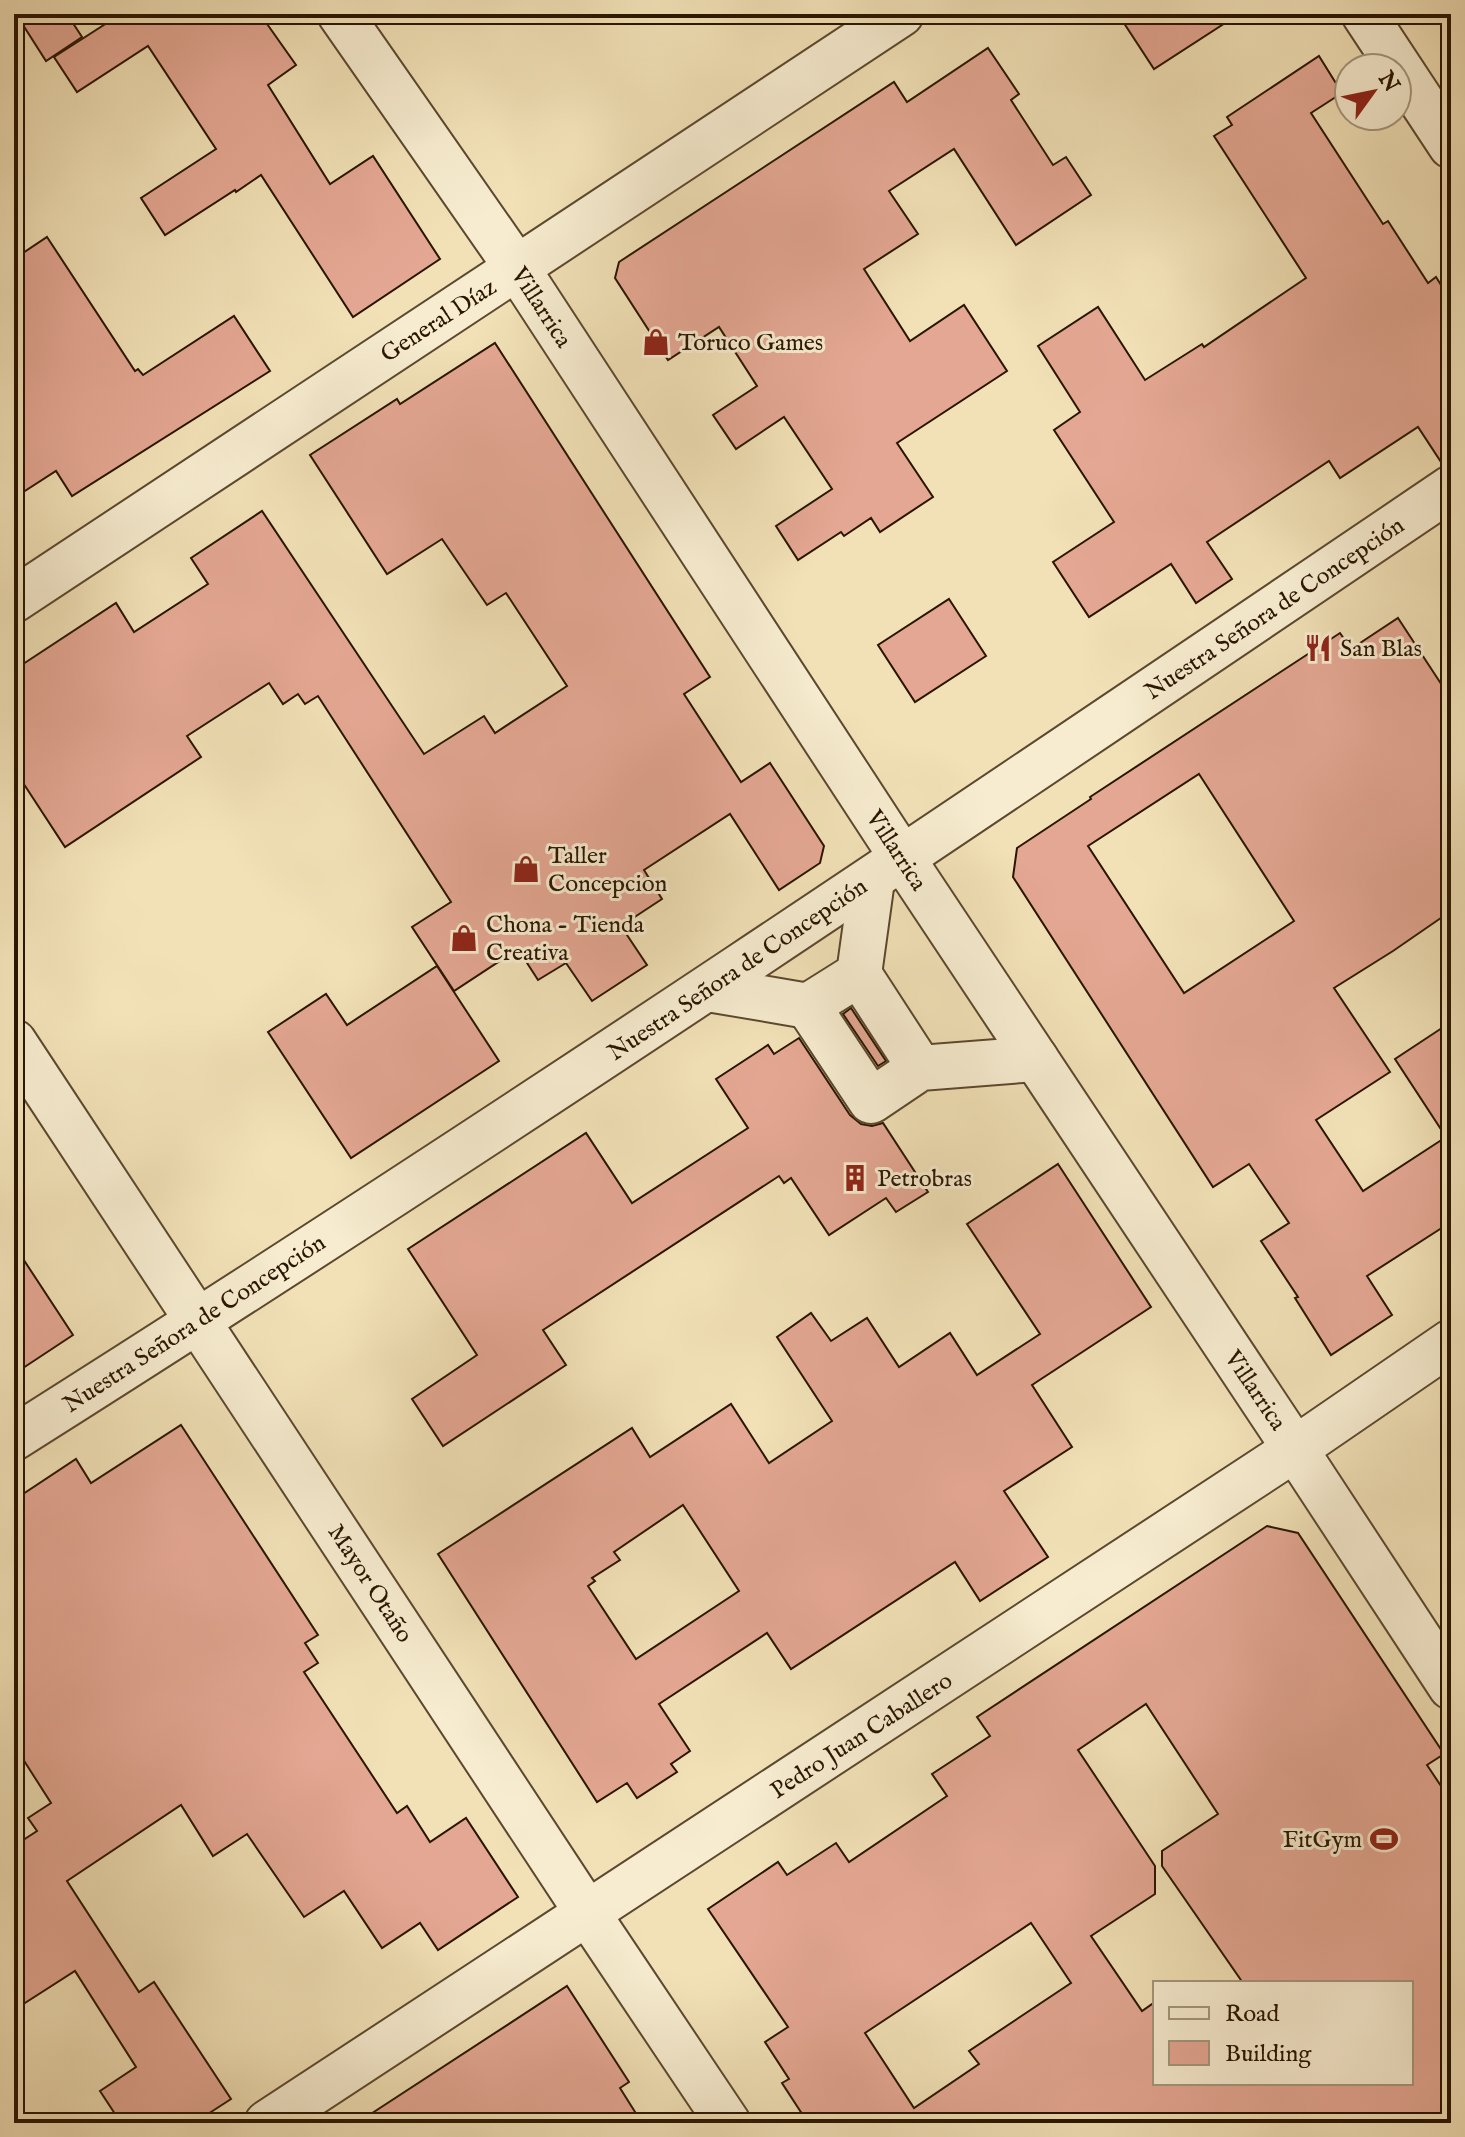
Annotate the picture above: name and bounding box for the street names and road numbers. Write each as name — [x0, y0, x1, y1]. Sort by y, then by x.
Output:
street label: Villarrica — [503, 261, 579, 355]
street label: General Díaz — [375, 272, 503, 370]
street label: Nuestra Señora de Concepción — [1139, 511, 1411, 708]
street label: Villarrica — [858, 804, 934, 898]
street label: Nuestra Señora de Concepción — [602, 872, 874, 1069]
street label: Nuestra Señora de Concepción — [58, 1228, 332, 1421]
street label: Villarrica — [1216, 1344, 1293, 1437]
street label: Mayor Otaño — [320, 1519, 420, 1649]
street label: Pedro Juan Caballero — [765, 1666, 959, 1807]

